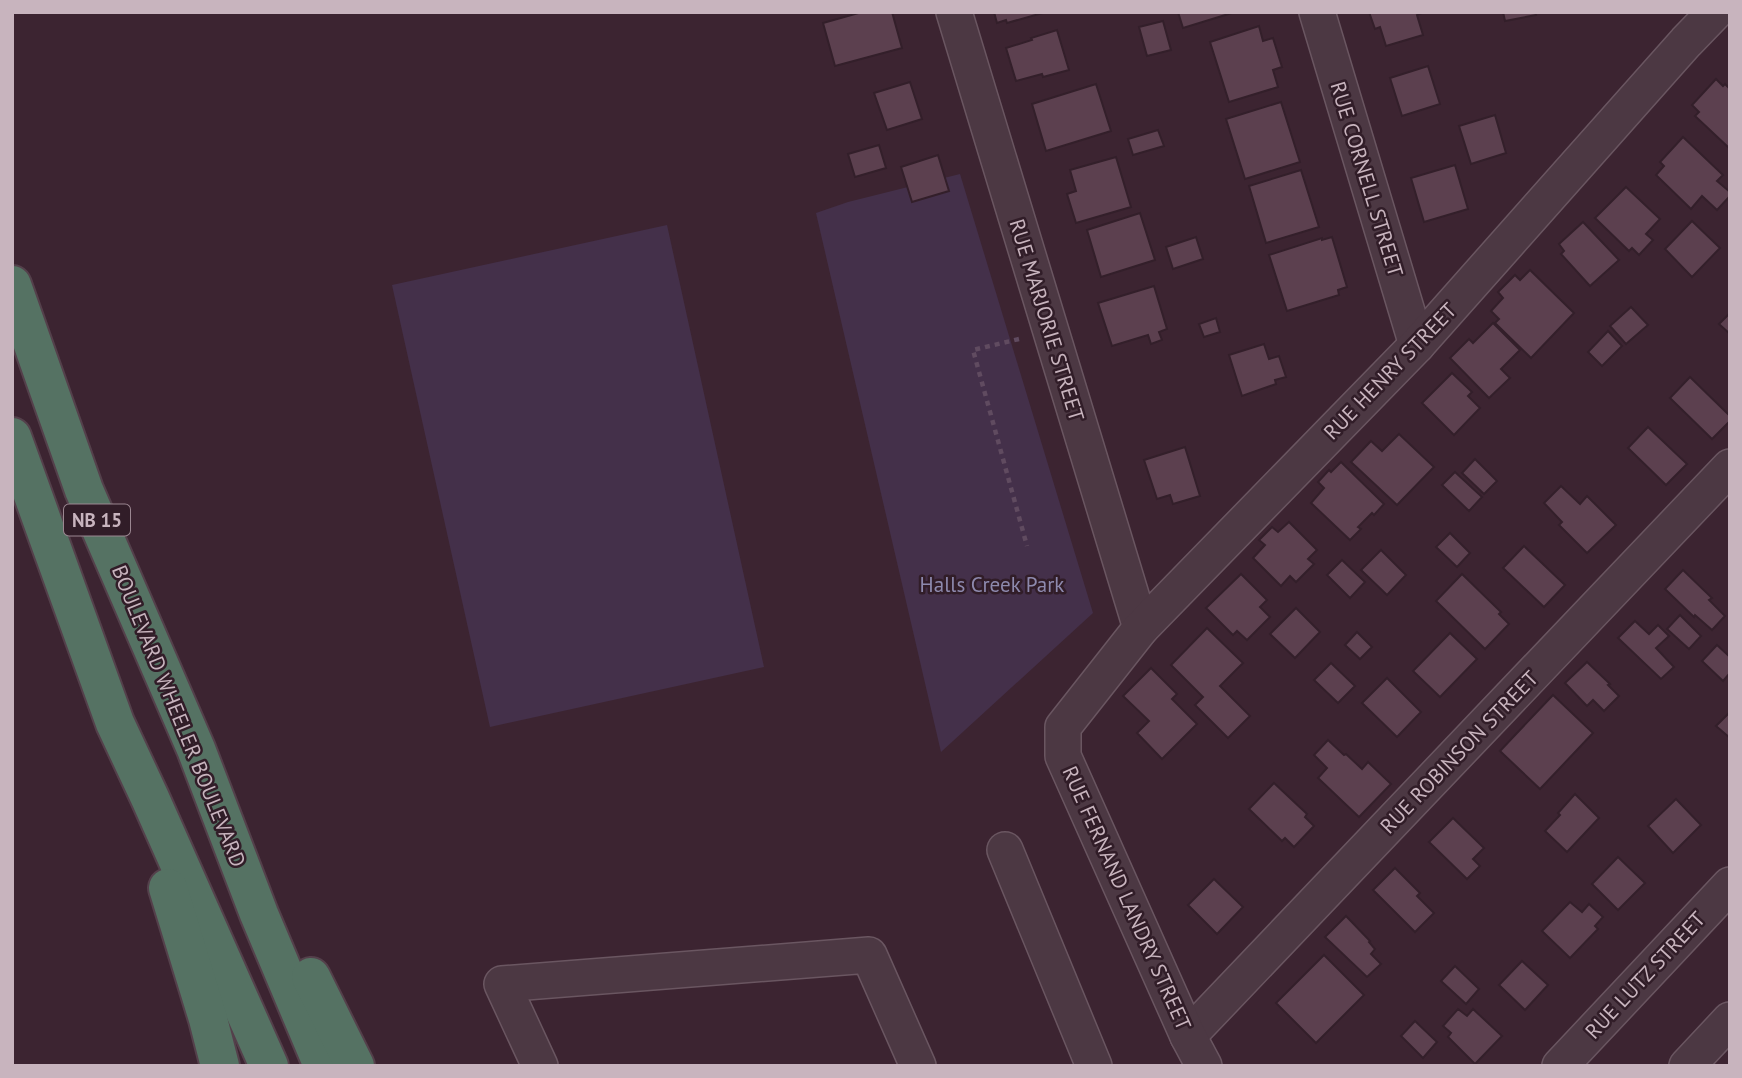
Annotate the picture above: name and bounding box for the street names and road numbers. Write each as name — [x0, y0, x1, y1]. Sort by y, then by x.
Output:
street label: RUE CORNELL STREET — [1324, 78, 1410, 280]
street label: RUE MARJORIE STREET — [1003, 216, 1091, 425]
street label: RUE HENRY STREET — [1318, 297, 1462, 445]
road number: NB 15 — [64, 505, 130, 536]
street label: BOULEVARD WHEELER BOULEVARD — [106, 561, 252, 871]
street label: RUE ROBINSON STREET — [1374, 665, 1544, 839]
street label: RUE FERNAND LANDRY STREET — [1056, 762, 1198, 1035]
street label: RUE LUTZ STREET — [1579, 905, 1711, 1044]

